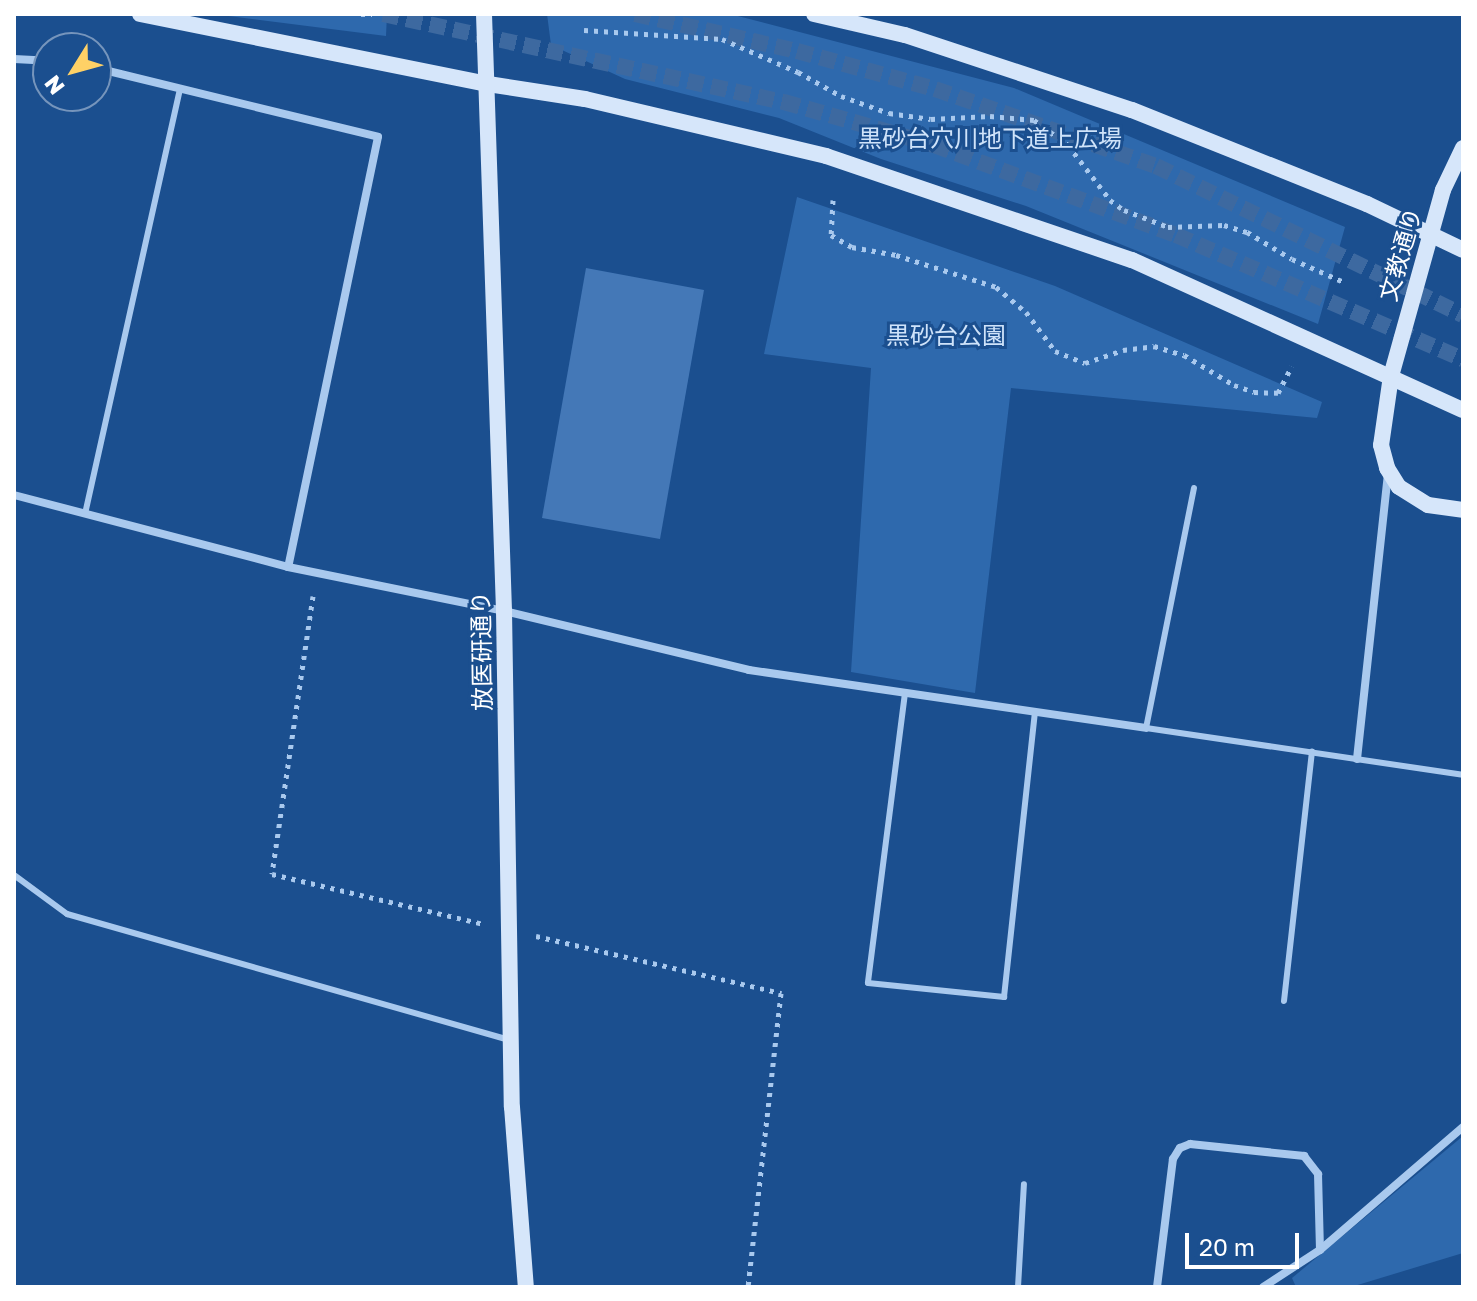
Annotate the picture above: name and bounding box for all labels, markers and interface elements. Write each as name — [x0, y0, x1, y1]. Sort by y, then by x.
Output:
north arrow — [32, 32, 112, 112]
text: N — [38, 71, 70, 100]
park label: 黒砂台穴川地下道上広場 — [858, 124, 1122, 152]
street label: 文教通り — [1373, 204, 1427, 304]
park label: 黒砂台公園 — [886, 321, 1006, 349]
street label: 放医研通り — [466, 591, 496, 711]
scale bar — [1189, 1217, 1303, 1267]
text: 20 m — [1199, 1232, 1255, 1261]

